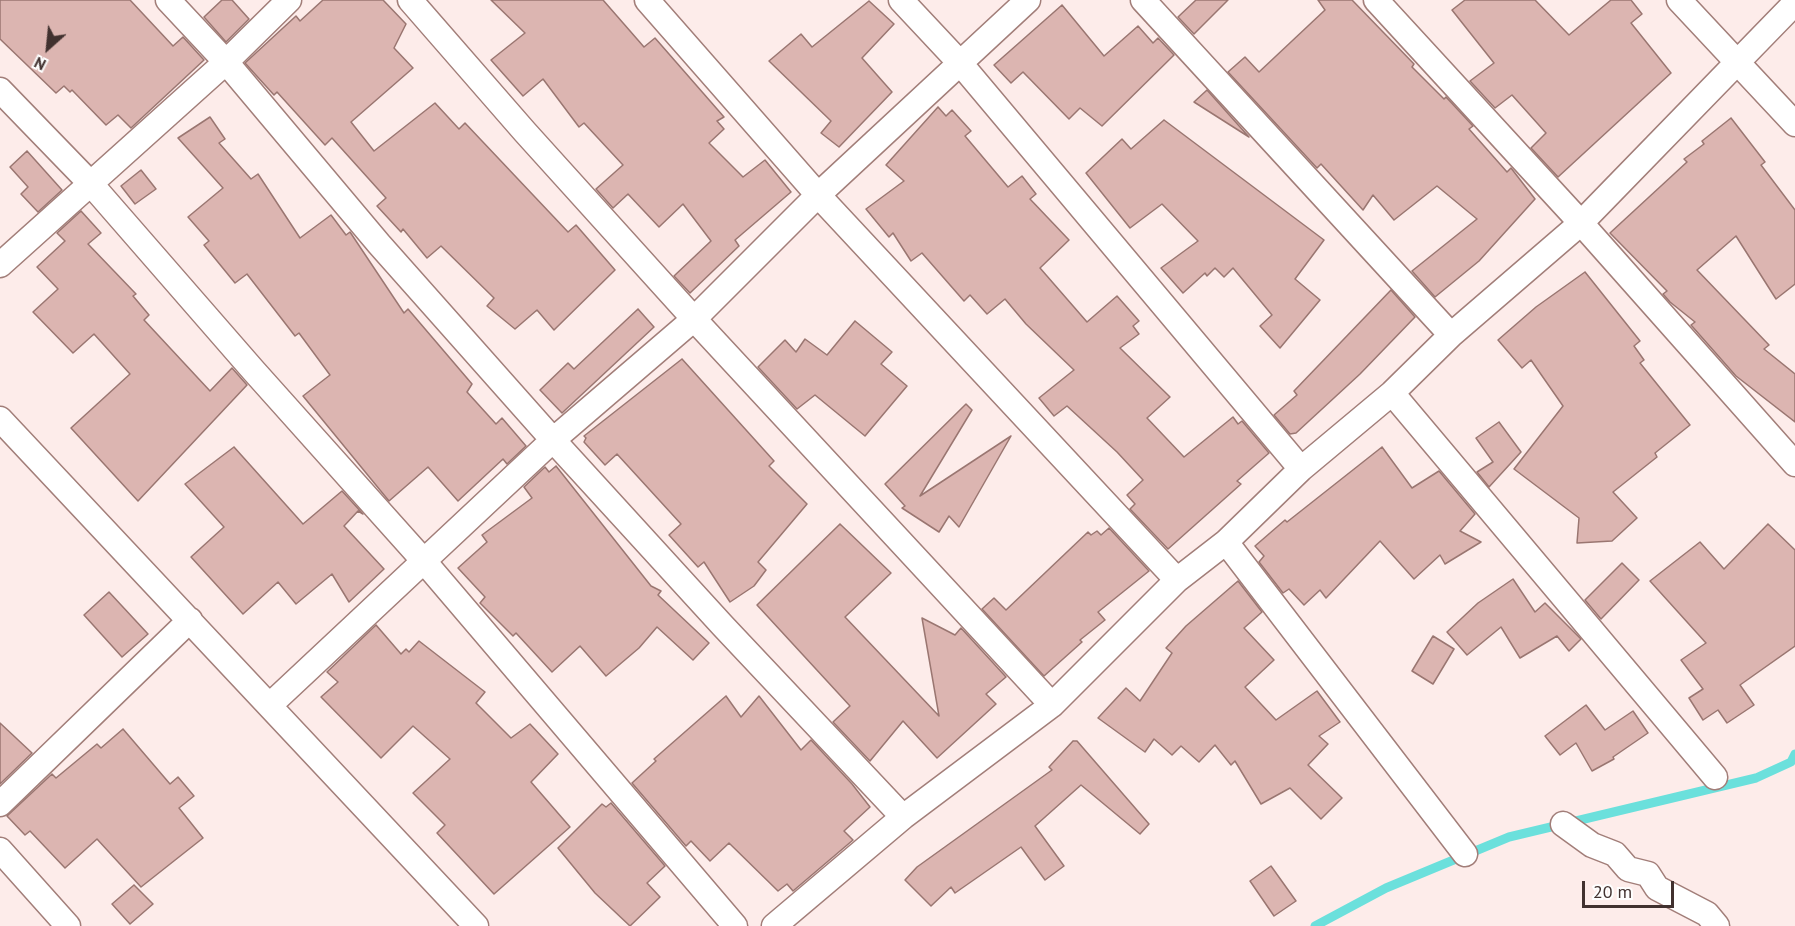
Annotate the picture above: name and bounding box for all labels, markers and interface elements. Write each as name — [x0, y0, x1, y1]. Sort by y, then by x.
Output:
north arrow — [18, 18, 78, 78]
text: N — [31, 53, 49, 75]
scale bar — [1585, 869, 1676, 907]
text: 20 m — [1593, 880, 1632, 903]

